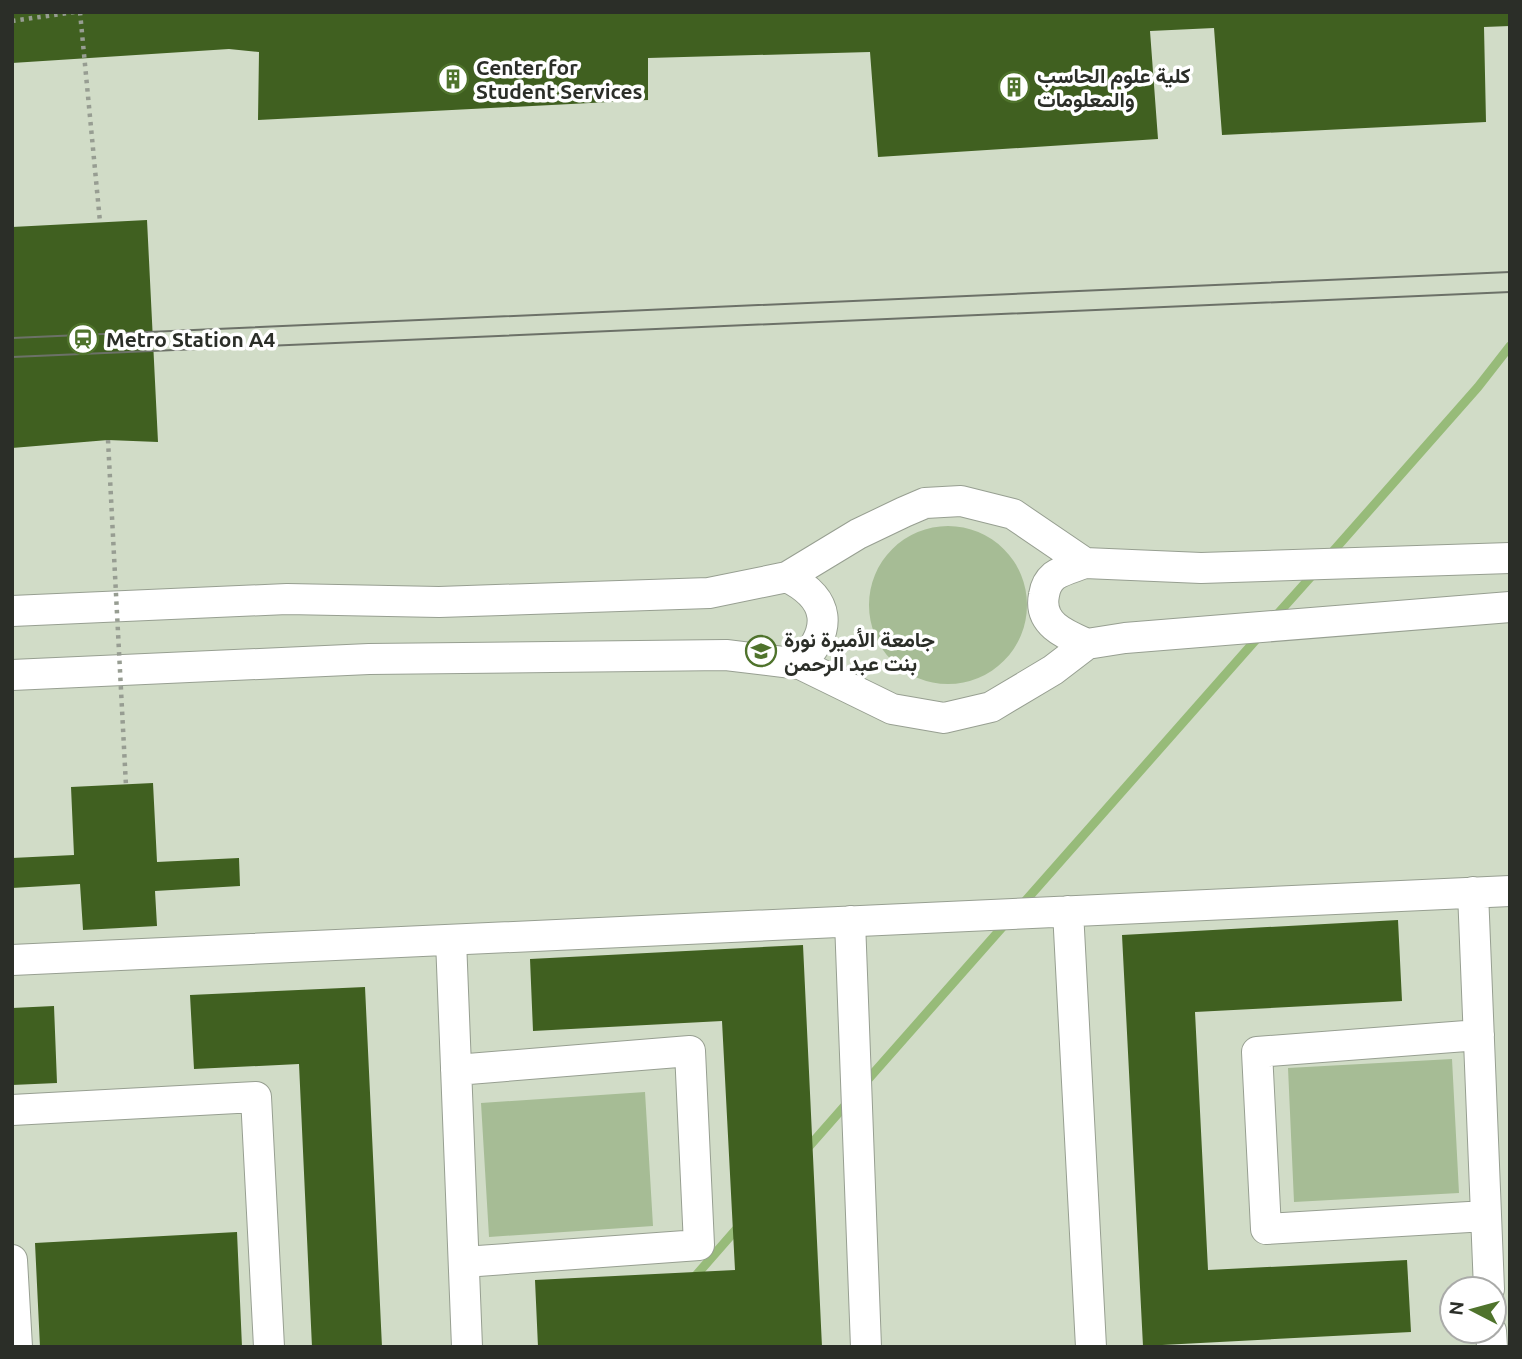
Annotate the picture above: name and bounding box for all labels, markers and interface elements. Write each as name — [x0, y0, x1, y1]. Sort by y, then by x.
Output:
place label: Center for Student Services — [476, 55, 643, 103]
building icon: Center for Student Services — [436, 62, 470, 96]
place label: كلية علوم الحاسب والمعلومات — [1037, 63, 1191, 113]
building icon: كلية علوم الحاسب والمعلومات — [997, 70, 1031, 104]
station icon: Metro Station A4 — [66, 322, 100, 356]
place label: Metro Station A4 — [106, 327, 276, 351]
place label: جامعة الأميرة نورة بنت عبد الرحمن — [784, 627, 935, 677]
school or university icon: جامعة الأميرة نورة بنت عبد الرحمن — [744, 634, 778, 668]
north arrow — [1438, 1275, 1508, 1345]
text: N — [1444, 1300, 1468, 1316]

